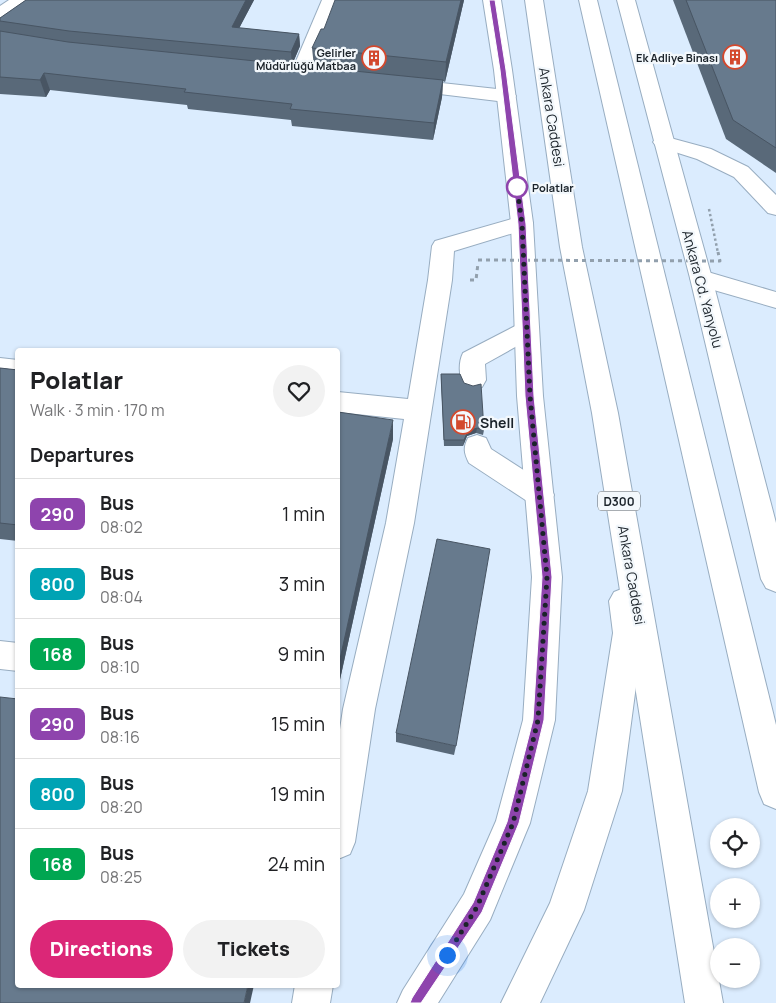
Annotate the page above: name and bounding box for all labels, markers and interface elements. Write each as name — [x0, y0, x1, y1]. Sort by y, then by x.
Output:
building icon: Ek Adliye Binası — [722, 44, 748, 70]
place label: Gelirler Müdürlüğü Matbaa — [256, 45, 357, 73]
building icon: Gelirler Müdürlüğü Matbaa — [361, 45, 387, 71]
place label: Ek Adliye Binası — [636, 50, 718, 65]
street label: Ankara Caddesi — [535, 66, 569, 168]
marker: Polatlar — [506, 176, 528, 198]
place label: Polatlar — [532, 180, 574, 195]
street label: Ankara Cd. Yanyolu — [678, 228, 728, 350]
text: Polatlar — [30, 363, 123, 396]
button: heart — [273, 365, 325, 417]
text: Walk · 3 min · 170 m — [30, 399, 165, 421]
fuel station icon: Shell — [450, 409, 476, 435]
place label: Shell — [480, 413, 514, 432]
text: Departures — [30, 442, 134, 468]
text: Bus — [100, 490, 134, 516]
road number: D300 — [598, 492, 640, 511]
text: 1 min — [282, 501, 325, 527]
text: 290 — [41, 502, 74, 526]
text: 08:02 — [100, 516, 143, 538]
street label: Ankara Caddesi — [614, 524, 650, 626]
text: Bus — [100, 560, 134, 586]
text: 3 min — [279, 571, 325, 597]
text: 800 — [40, 572, 75, 596]
text: 08:04 — [100, 586, 143, 608]
text: Bus — [100, 630, 134, 656]
text: 9 min — [278, 641, 325, 667]
text: 168 — [42, 642, 73, 666]
text: 08:10 — [100, 656, 140, 678]
text: Bus — [100, 700, 134, 726]
text: 15 min — [271, 711, 325, 737]
text: 290 — [41, 712, 74, 736]
text: 08:16 — [100, 726, 140, 748]
text: Bus — [100, 770, 134, 796]
text: 19 min — [270, 781, 325, 807]
text: 800 — [40, 782, 75, 806]
text: 08:20 — [100, 796, 143, 818]
map controls — [710, 818, 760, 988]
button: locate — [710, 818, 760, 868]
text: Bus — [100, 840, 134, 866]
text: 24 min — [268, 851, 325, 877]
text: 168 — [42, 852, 73, 876]
text: 08:25 — [100, 866, 142, 888]
button: + — [710, 878, 760, 928]
button: Directions — [30, 920, 173, 978]
button: Tickets — [183, 920, 325, 978]
button: − — [710, 938, 760, 988]
your location — [435, 943, 460, 968]

